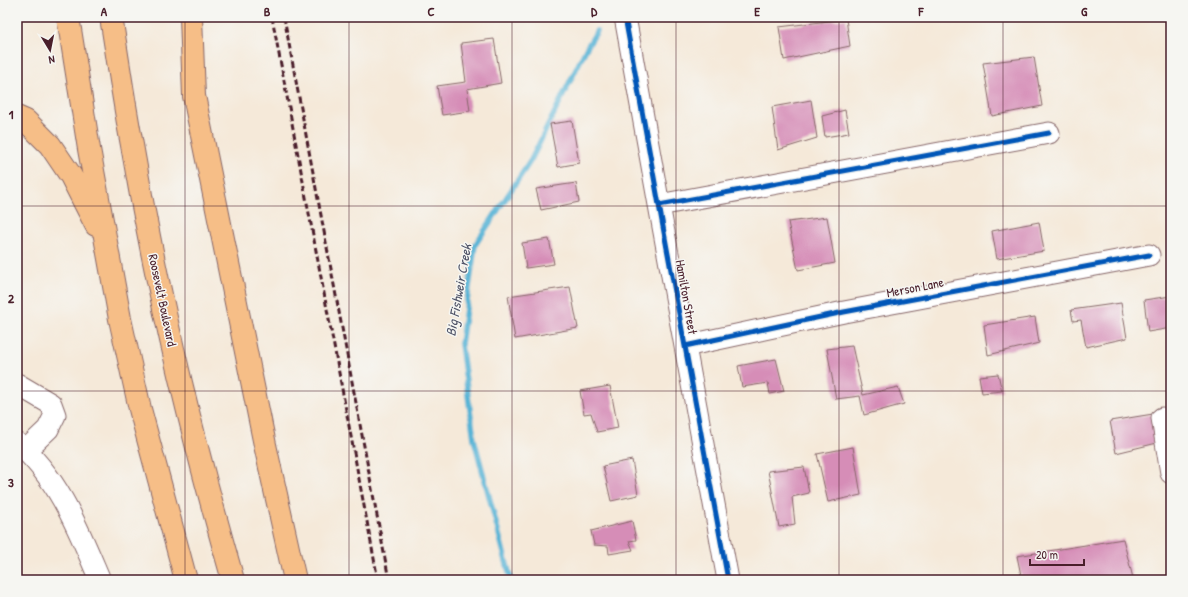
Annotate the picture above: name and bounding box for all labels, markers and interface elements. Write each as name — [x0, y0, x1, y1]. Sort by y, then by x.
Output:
text: A — [101, 2, 108, 20]
text: B — [264, 2, 271, 20]
text: C — [427, 2, 435, 20]
text: D — [591, 2, 598, 20]
text: E — [754, 2, 760, 20]
text: F — [918, 2, 925, 20]
text: G — [1081, 2, 1088, 20]
north arrow — [30, 30, 70, 70]
text: N — [47, 52, 56, 67]
text: 1 — [9, 105, 14, 123]
water label: Big Fishweir Creek — [441, 241, 477, 338]
street label: Roosevelt Boulevard — [144, 252, 182, 348]
street label: Hamilton Street — [672, 258, 702, 336]
street label: Merson Lane — [885, 273, 945, 301]
text: 2 — [8, 289, 15, 307]
text: 3 — [8, 473, 14, 491]
scale bar — [1030, 541, 1084, 567]
text: 20 m — [1036, 546, 1058, 563]

